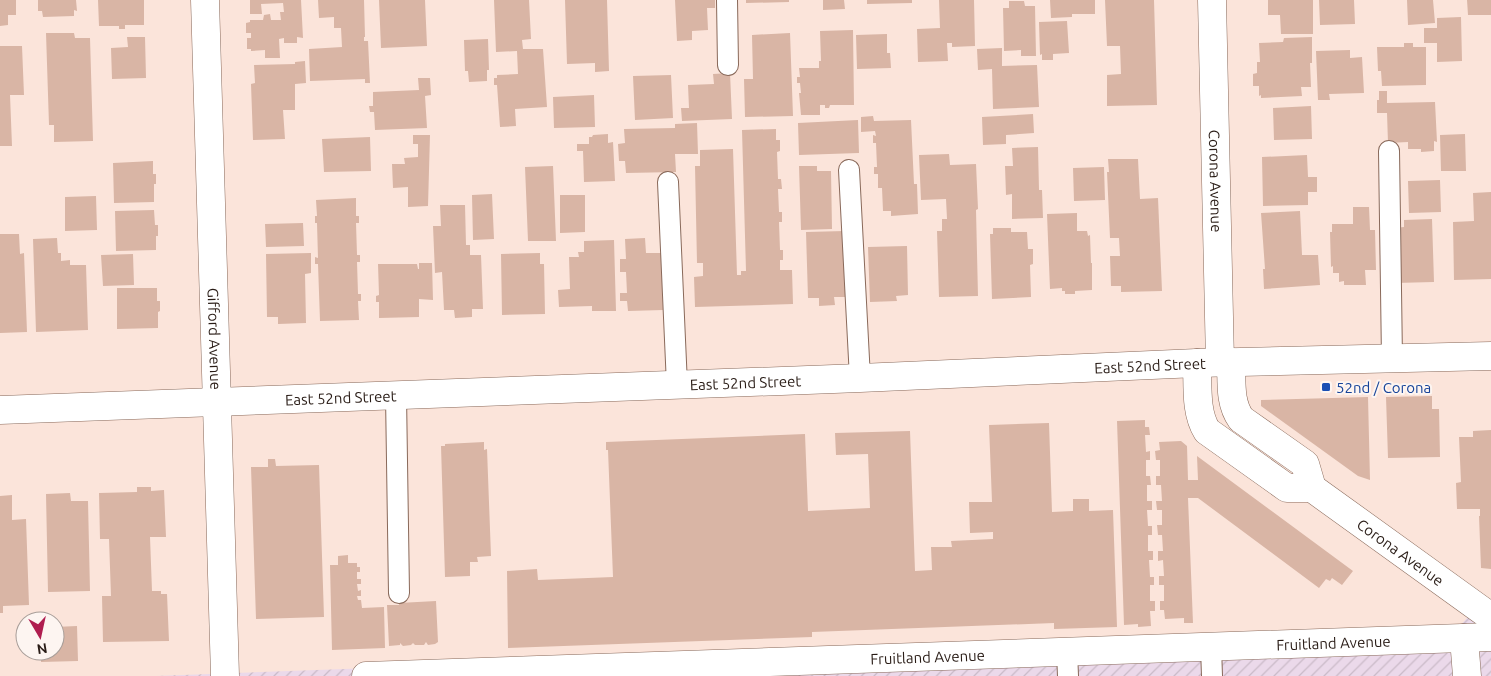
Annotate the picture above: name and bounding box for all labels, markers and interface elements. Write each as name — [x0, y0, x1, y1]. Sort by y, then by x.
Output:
street label: Corona Avenue — [1206, 129, 1226, 232]
street label: Gifford Avenue — [205, 287, 225, 390]
street label: East 52nd Street — [1094, 354, 1206, 376]
street label: East 52nd Street — [689, 372, 802, 393]
place label: 52nd / Corona — [1336, 379, 1431, 396]
marker: 52nd / Corona — [1320, 381, 1332, 393]
street label: East 52nd Street — [285, 387, 397, 408]
street label: Corona Avenue — [1354, 515, 1447, 589]
north arrow — [15, 611, 65, 661]
street label: Fruitland Avenue — [1276, 632, 1391, 653]
text: N — [36, 640, 48, 658]
street label: Fruitland Avenue — [870, 646, 985, 667]

